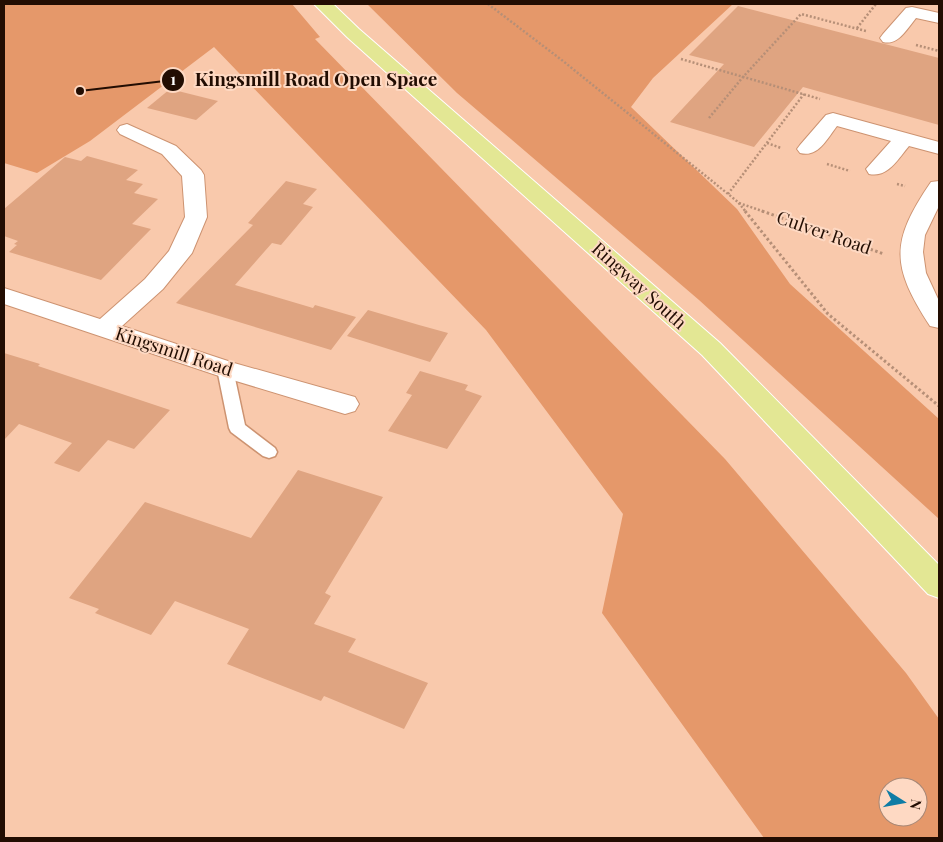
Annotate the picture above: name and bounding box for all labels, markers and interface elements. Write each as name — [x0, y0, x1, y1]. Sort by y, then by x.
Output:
callout: Kingsmill Road Open Space — [160, 63, 448, 97]
text: Kingsmill Road Open Space — [195, 65, 437, 91]
text: 1 — [170, 69, 176, 89]
street label: Culver Road — [774, 205, 875, 260]
street label: Ringway South — [587, 236, 692, 334]
street label: Kingsmill Road — [113, 321, 237, 381]
north arrow — [878, 777, 928, 827]
text: N — [906, 798, 927, 811]

